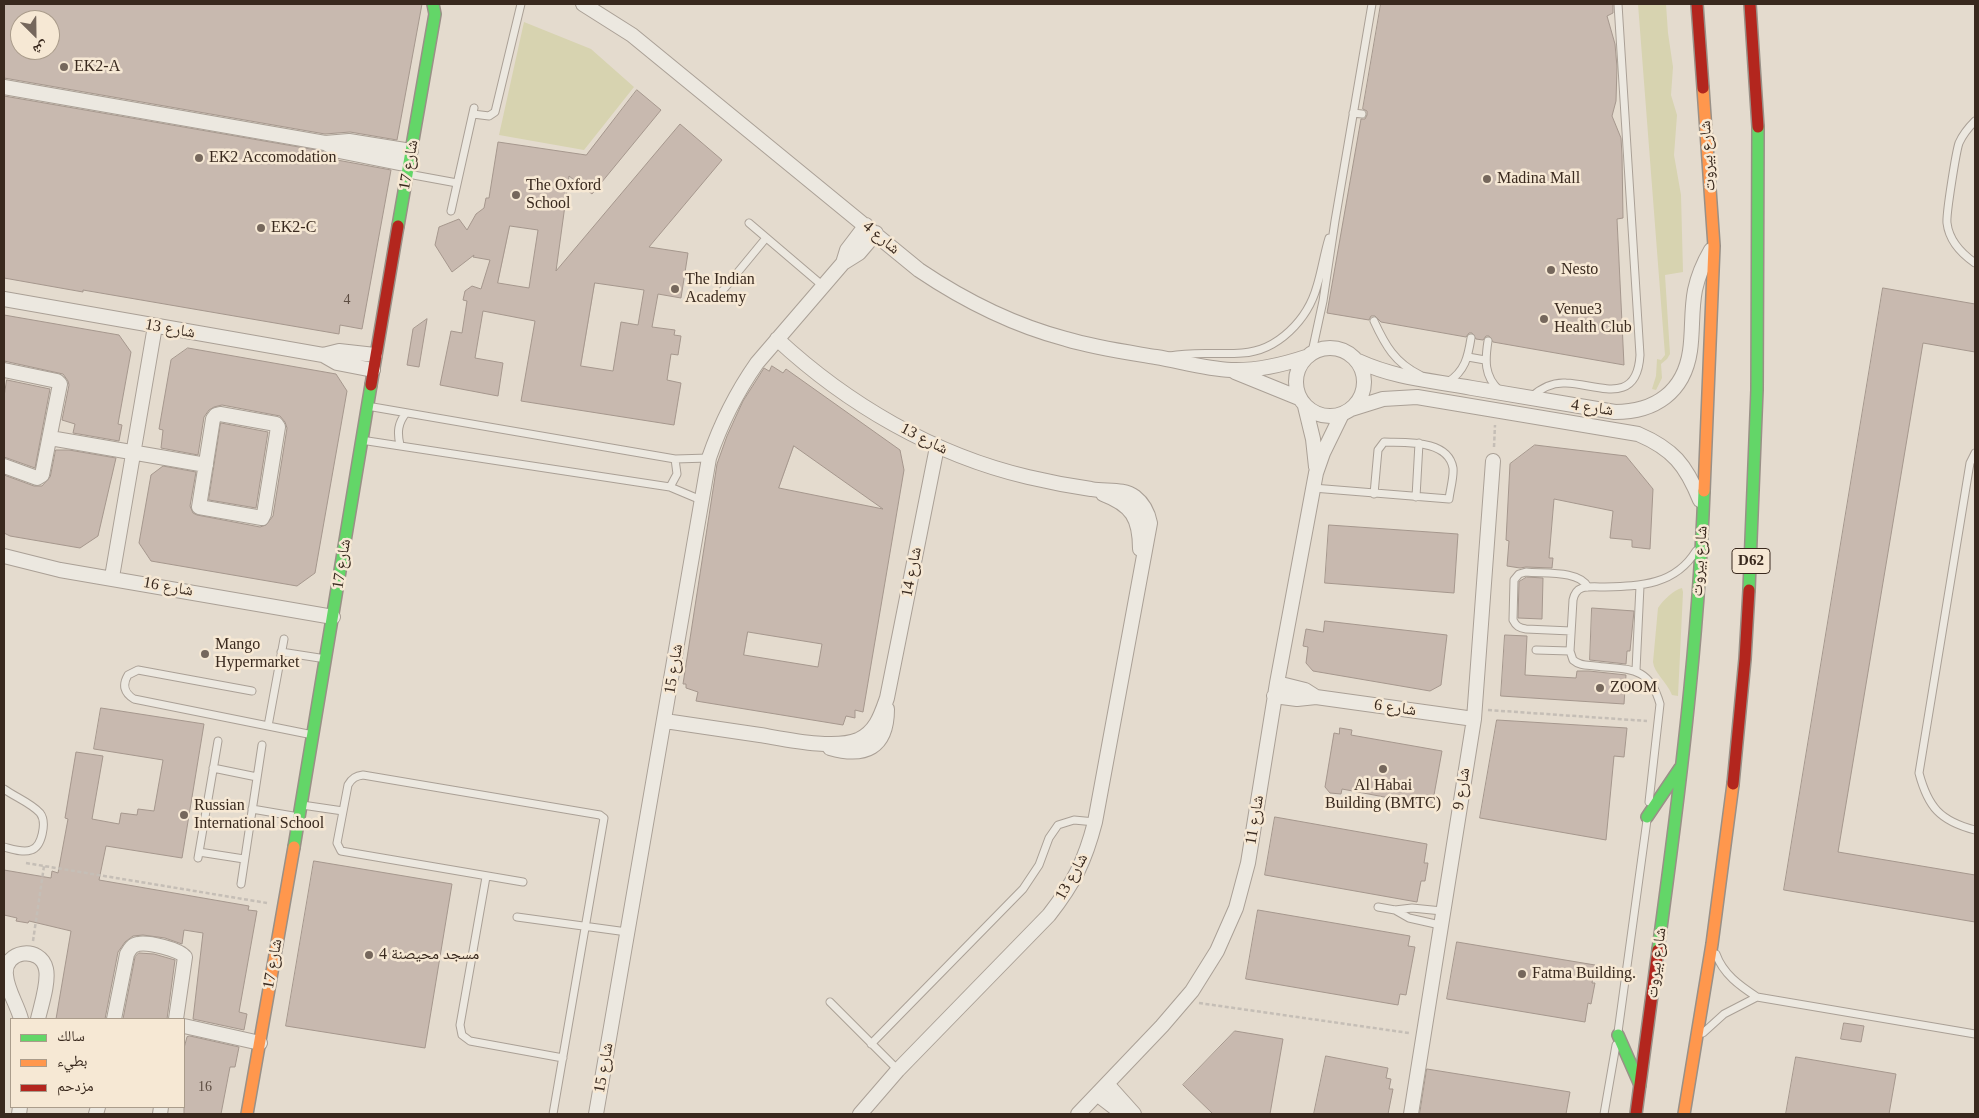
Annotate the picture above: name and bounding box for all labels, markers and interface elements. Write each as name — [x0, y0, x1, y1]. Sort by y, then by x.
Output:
north arrow — [10, 10, 60, 60]
text: ش — [31, 39, 50, 58]
place label: EK2-A — [74, 57, 120, 77]
marker: EK2-A — [58, 61, 70, 73]
street label: شارع بيروت — [1696, 120, 1720, 192]
street label: شارع 17 — [395, 139, 423, 191]
place label: EK2 Accomodation — [209, 148, 337, 168]
marker: EK2 Accomodation — [193, 152, 205, 164]
place label: Madina Mall — [1497, 169, 1580, 189]
marker: Madina Mall — [1481, 173, 1493, 185]
place label: The Oxford School — [526, 176, 601, 214]
marker: The Oxford School — [510, 189, 522, 201]
street label: شارع 4 — [859, 217, 903, 259]
place label: EK2-C — [271, 218, 316, 238]
marker: EK2-C — [255, 222, 267, 234]
place label: Nesto — [1561, 260, 1598, 280]
marker: Nesto — [1545, 264, 1557, 276]
place label: The Indian Academy — [685, 270, 755, 308]
marker: The Indian Academy — [669, 283, 681, 295]
house number: 4 — [344, 292, 351, 308]
place label: Venue3 Health Club — [1554, 300, 1632, 338]
marker: Venue3 Health Club — [1538, 313, 1550, 325]
street label: شارع 13 — [144, 315, 196, 343]
street label: شارع 4 — [1570, 396, 1614, 420]
street label: شارع 13 — [897, 419, 951, 459]
street label: شارع بيروت — [1688, 525, 1712, 597]
street label: شارع 17 — [329, 538, 355, 590]
street label: شارع 14 — [898, 545, 926, 599]
road number: D62 — [1732, 548, 1770, 574]
street label: شارع 16 — [142, 573, 194, 601]
place label: Mango Hypermarket — [215, 635, 299, 673]
street label: شارع 15 — [661, 643, 687, 695]
marker: Mango Hypermarket — [199, 648, 211, 660]
place label: ZOOM — [1610, 678, 1657, 698]
marker: ZOOM — [1594, 682, 1606, 694]
street label: شارع 6 — [1373, 696, 1417, 720]
marker: Al Habai Building (BMTC) — [1377, 763, 1389, 775]
street label: شارع 9 — [1449, 767, 1475, 811]
place label: Al Habai Building (BMTC) — [1325, 776, 1441, 814]
street label: شارع 11 — [1242, 794, 1268, 846]
place label: Russian International School — [194, 796, 324, 834]
marker: Russian International School — [178, 809, 190, 821]
street label: شارع 13 — [1051, 850, 1093, 904]
street label: شارع بيروت — [1643, 927, 1671, 999]
street label: شارع 17 — [259, 938, 287, 990]
place label: مسجد محيصنة 4 — [379, 945, 479, 965]
marker: مسجد محيصنة 4 — [363, 949, 375, 961]
place label: Fatma Building. — [1532, 964, 1636, 984]
marker: Fatma Building. — [1516, 968, 1528, 980]
legend — [10, 1018, 185, 1108]
text: سالك — [57, 1028, 85, 1044]
street label: شارع 15 — [590, 1042, 618, 1094]
text: بطيء — [57, 1053, 87, 1069]
text: مزدحم — [57, 1078, 94, 1094]
house number: 16 — [198, 1079, 212, 1095]

